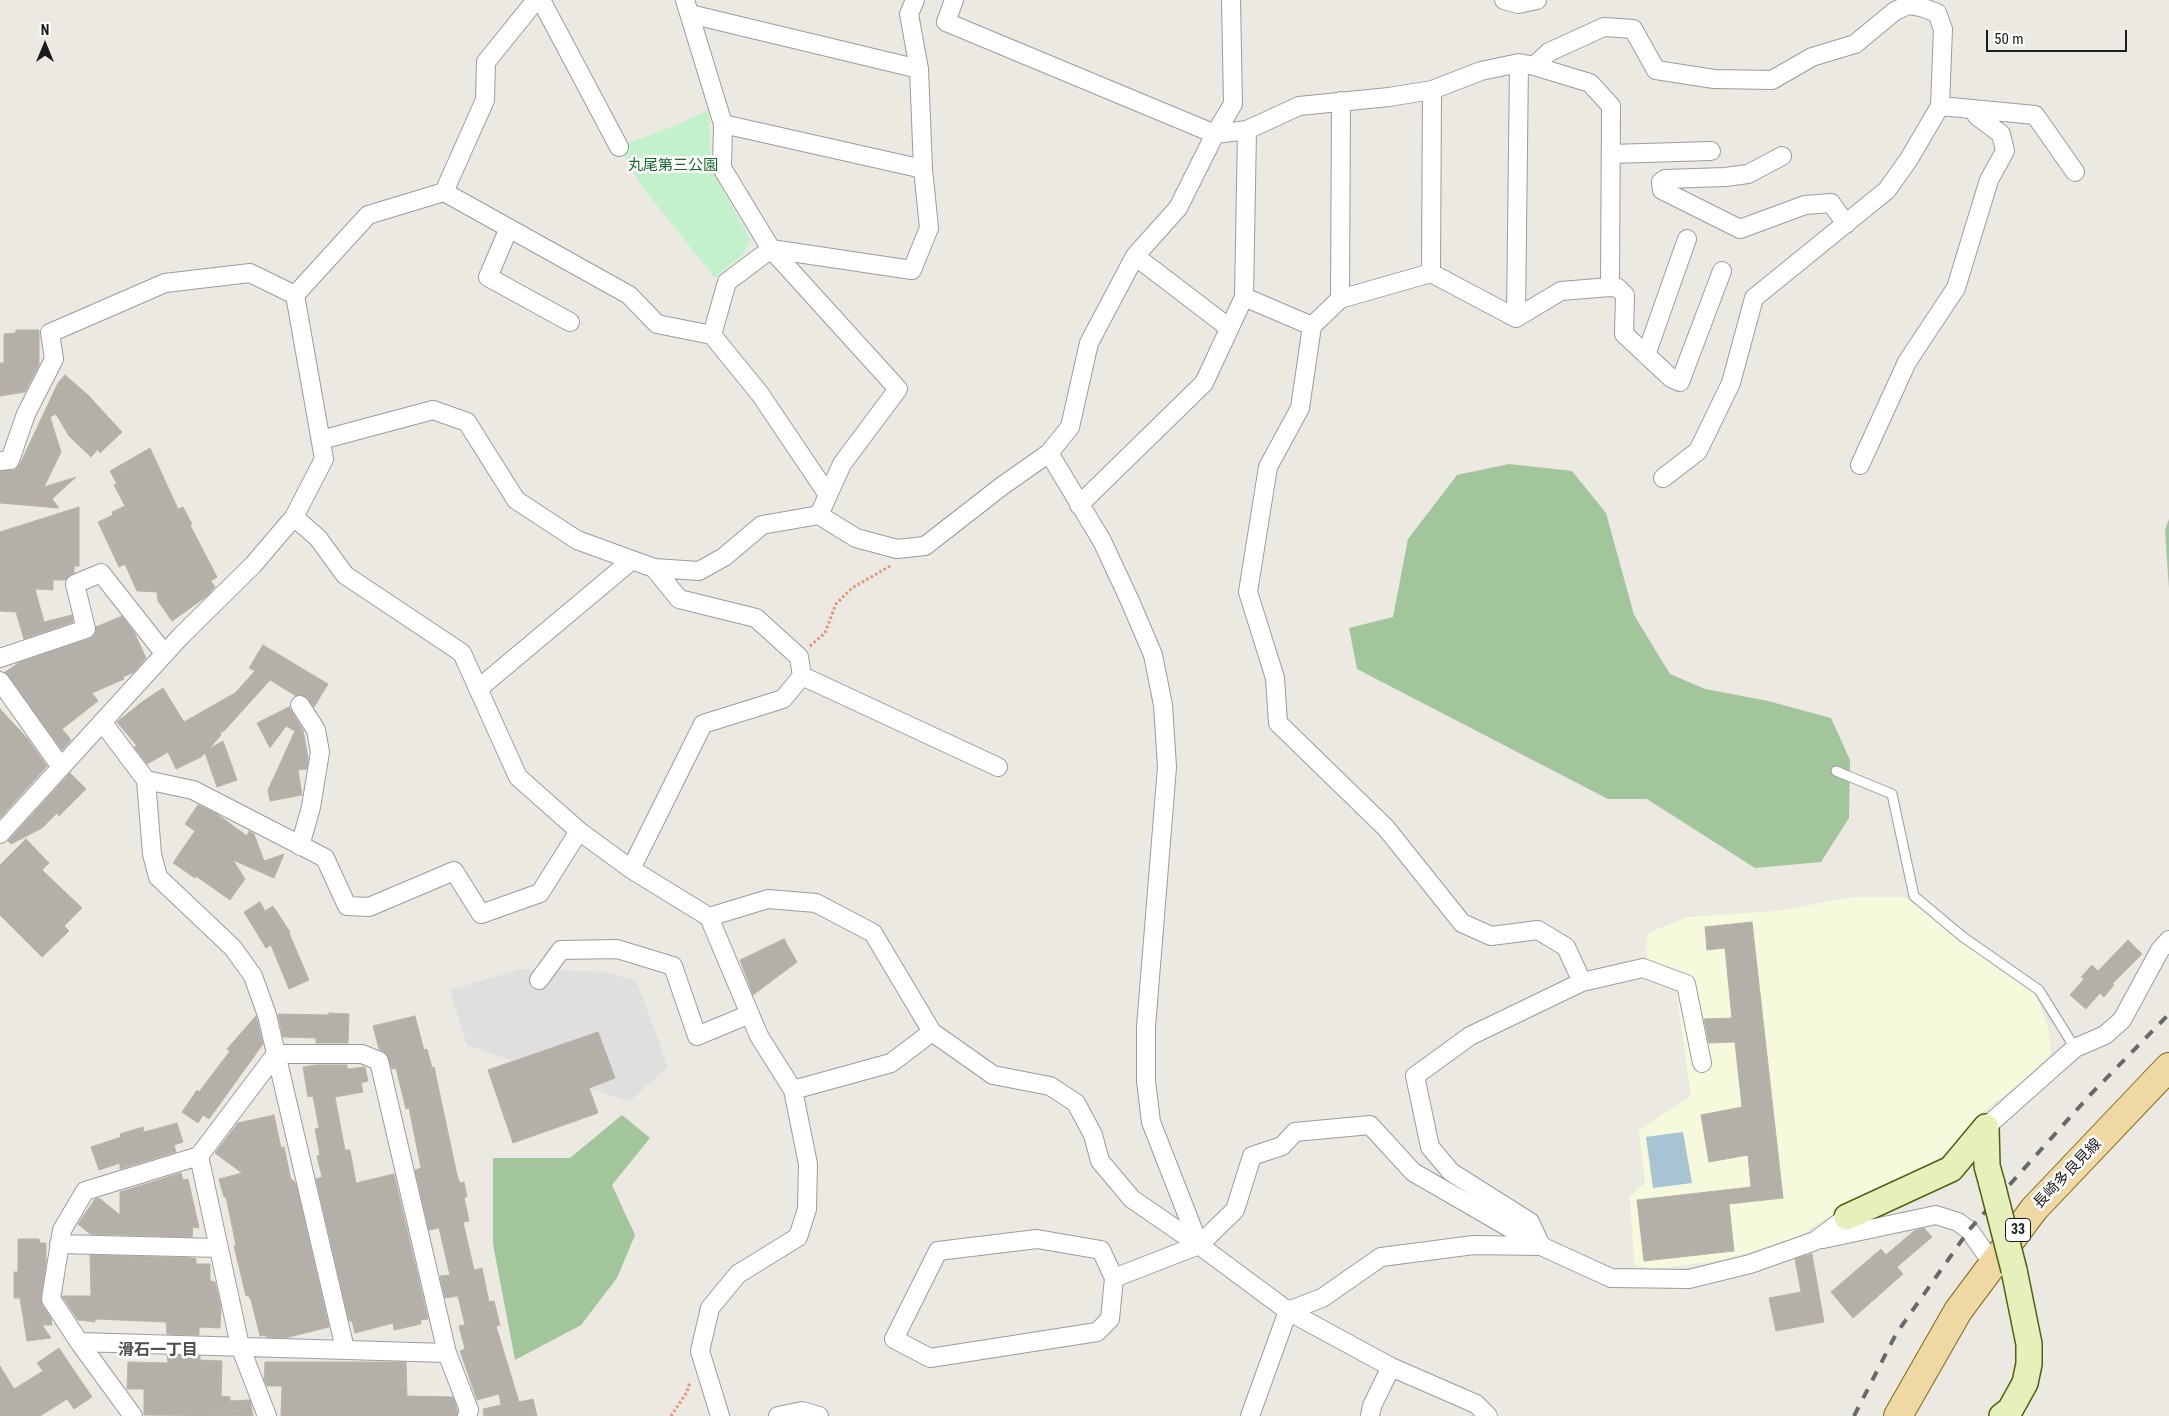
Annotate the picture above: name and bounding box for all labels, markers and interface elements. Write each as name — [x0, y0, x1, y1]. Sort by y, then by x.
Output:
north arrow — [20, 20, 70, 70]
scale bar — [1989, 20, 2130, 52]
text: N — [41, 22, 49, 38]
text: 50 m — [1994, 30, 2024, 48]
park label: 丸尾第三公園 — [628, 157, 718, 175]
street label: 長崎多良見線 — [2030, 1135, 2106, 1213]
road number: 33 — [2006, 1218, 2030, 1242]
district label: 滑石一丁目 — [118, 1341, 198, 1361]

